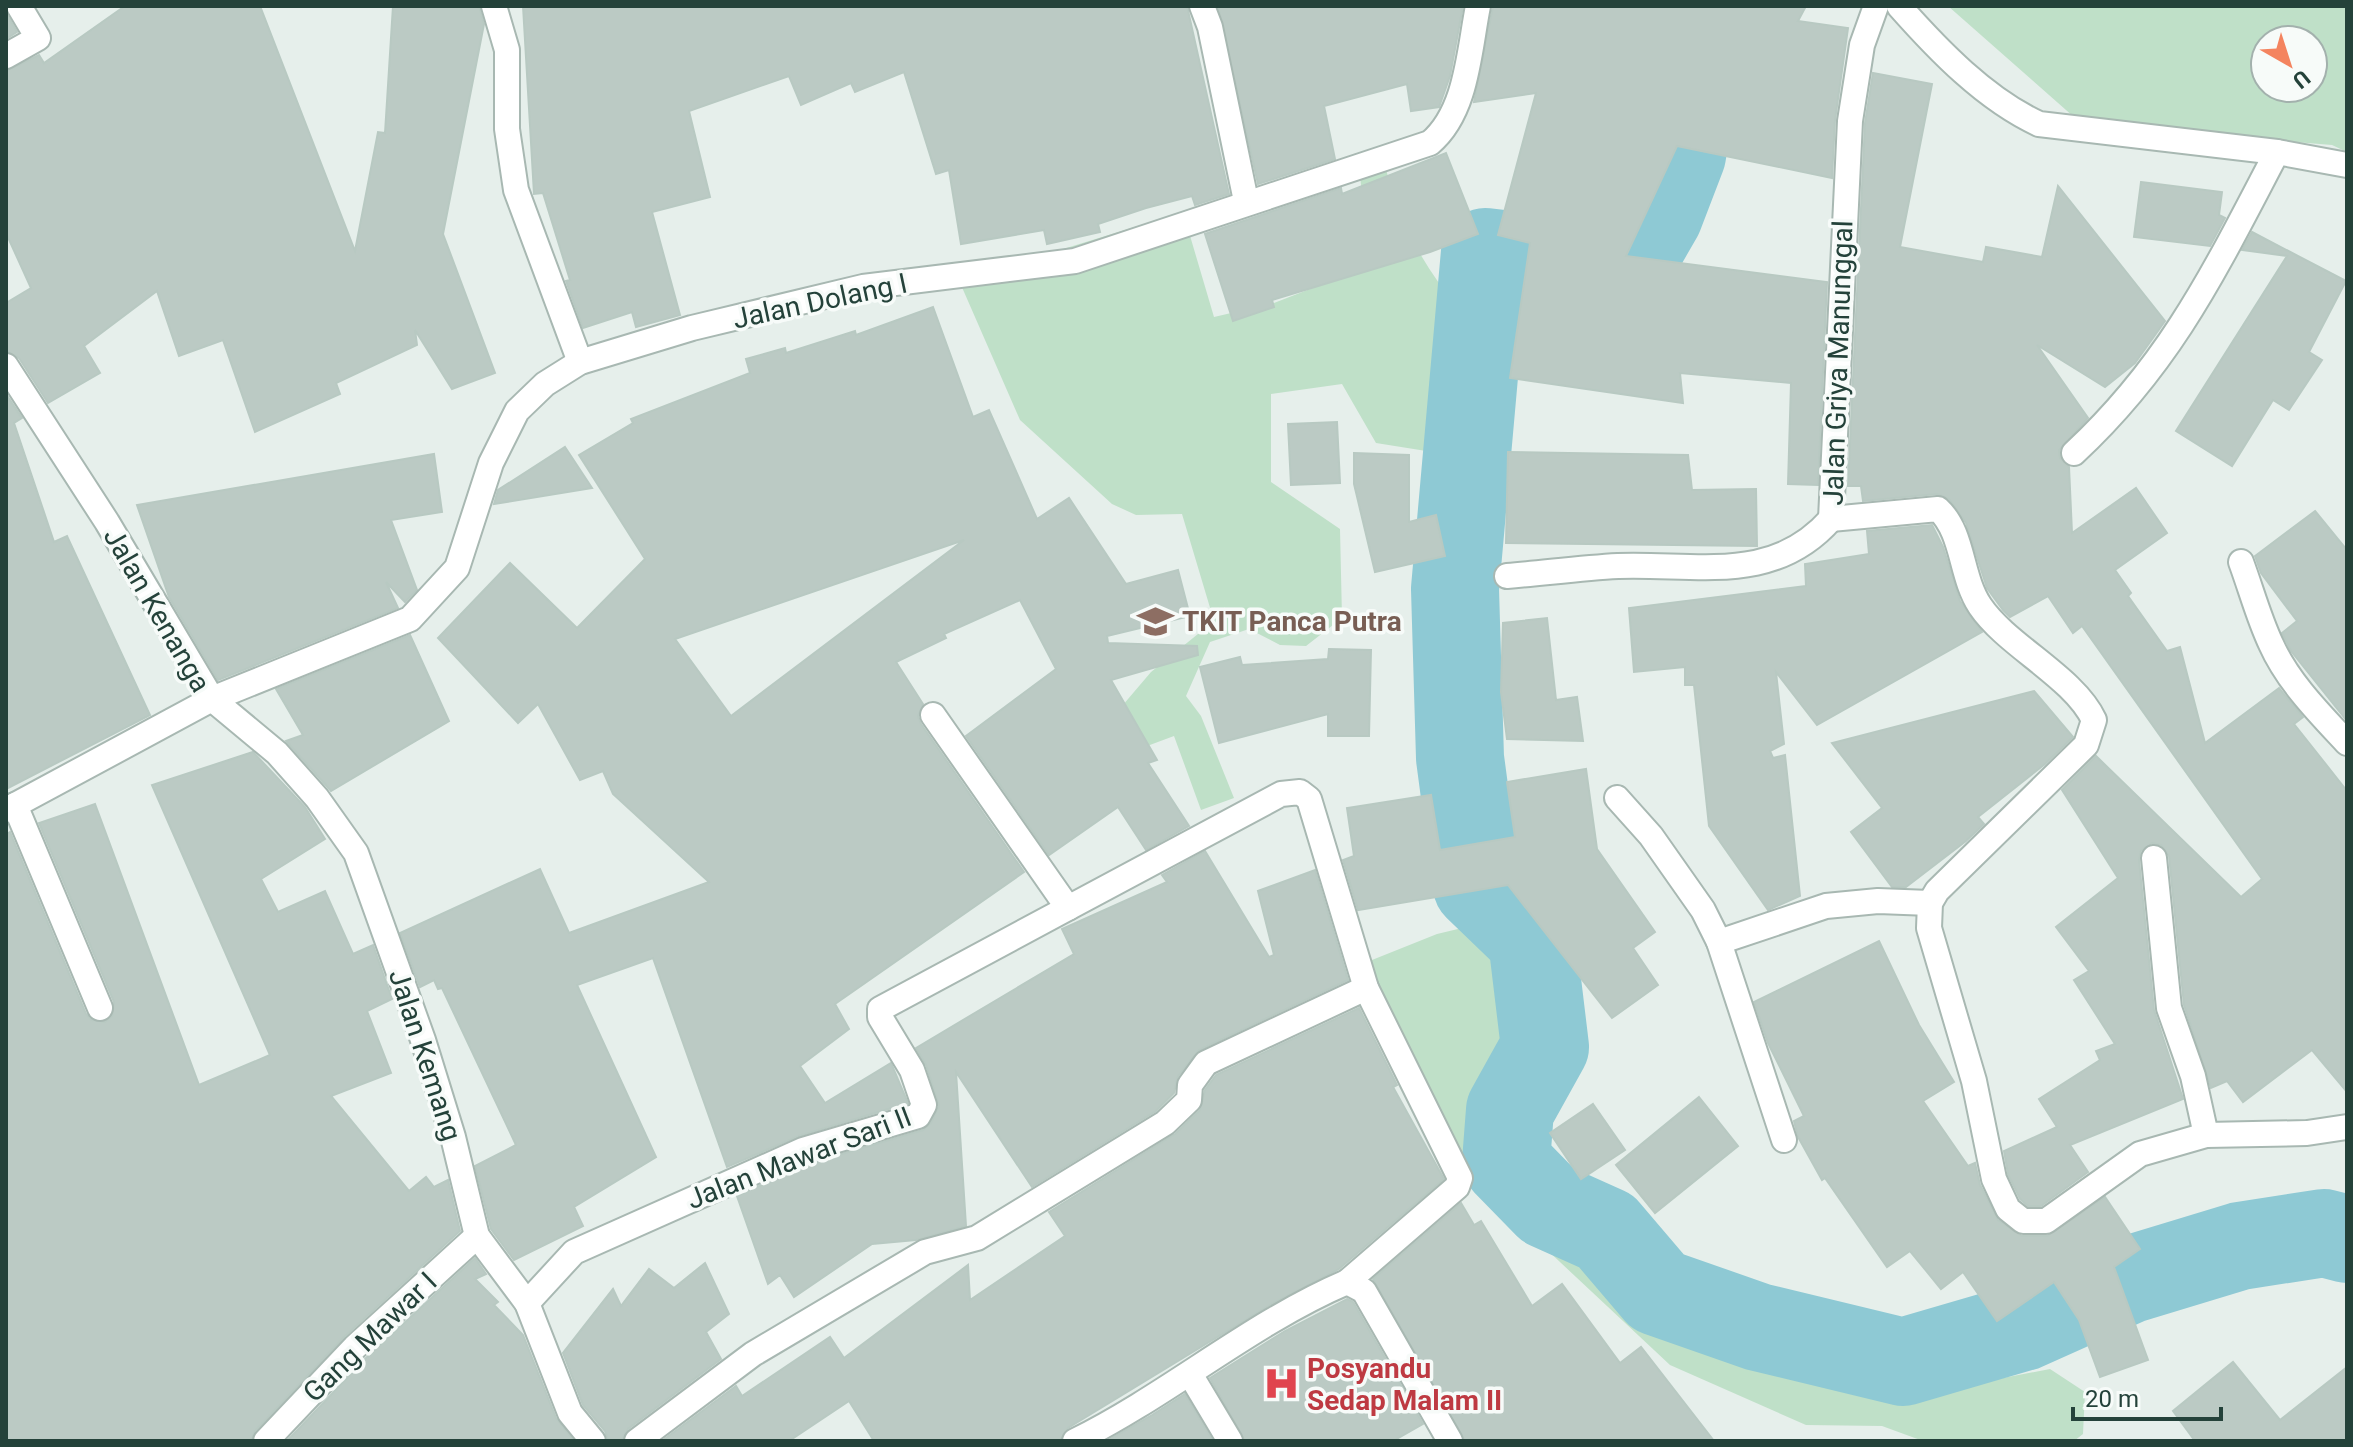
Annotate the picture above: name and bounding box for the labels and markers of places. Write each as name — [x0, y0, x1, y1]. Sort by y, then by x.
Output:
school or university icon: TKIT Panca Putra — [1137, 602, 1175, 640]
place label: TKIT Panca Putra — [1182, 605, 1402, 638]
place label: Posyandu Sedap Malam II — [1307, 1352, 1502, 1417]
hospital icon: Posyandu Sedap Malam II — [1262, 1365, 1300, 1403]

